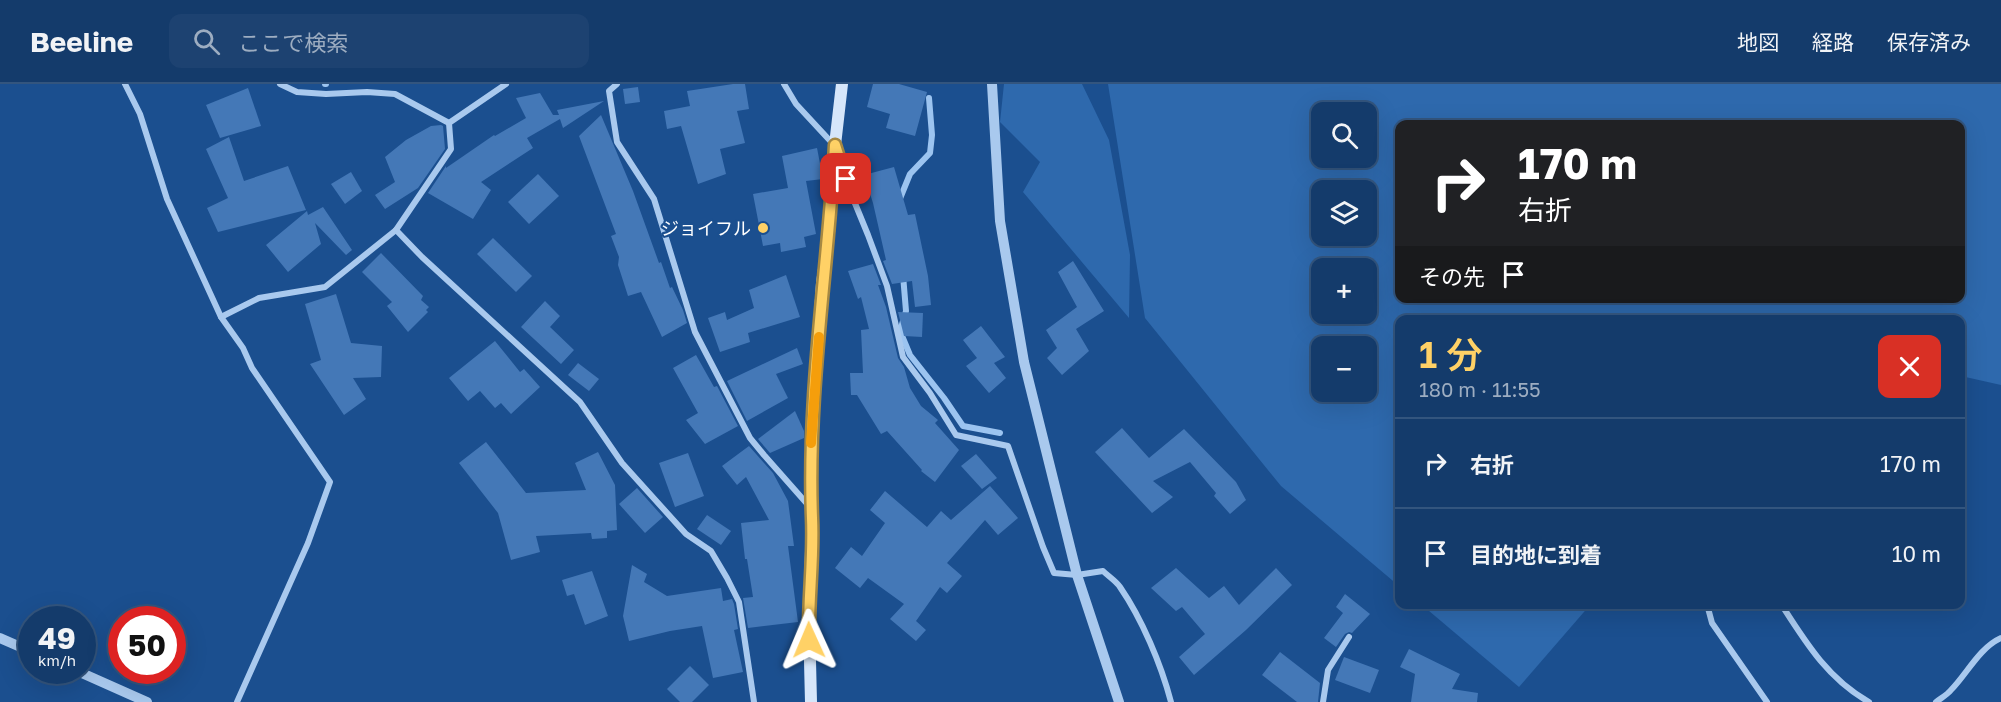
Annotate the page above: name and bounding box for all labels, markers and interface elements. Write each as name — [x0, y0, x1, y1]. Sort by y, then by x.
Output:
search box — [169, 14, 589, 68]
text: Beeline — [30, 25, 133, 58]
icon: search — [190, 25, 223, 58]
text: ここで検索 — [238, 29, 348, 56]
text: 地図 — [1737, 29, 1779, 55]
text: 経路 — [1812, 29, 1854, 55]
text: 保存済み — [1887, 29, 1971, 55]
map controls — [1311, 102, 1377, 402]
button: search — [1311, 102, 1377, 168]
text: 170 m — [1518, 138, 1637, 188]
icon: right — [1419, 144, 1497, 222]
pin — [820, 153, 871, 204]
icon: arrive — [829, 162, 862, 195]
button: layers — [1311, 180, 1377, 246]
text: 右折 — [1518, 194, 1572, 226]
place label: ジョイフル — [661, 217, 751, 239]
marker: ジョイフル — [756, 221, 770, 235]
button: + — [1311, 258, 1377, 324]
icon: arrive — [1497, 258, 1530, 291]
text: その先 — [1419, 263, 1485, 290]
text: 1 分 — [1419, 333, 1482, 376]
button: close — [1878, 335, 1941, 398]
button: − — [1311, 336, 1377, 402]
text: 180 m · 11:55 — [1419, 377, 1541, 401]
icon: right — [1419, 447, 1452, 480]
text: 170 m — [1880, 450, 1941, 477]
text: 右折 — [1470, 451, 1514, 478]
icon: arrive — [1419, 537, 1452, 570]
text: 10 m — [1892, 540, 1941, 567]
text: 目的地に到着 — [1470, 541, 1602, 568]
speed limit sign: 50 — [108, 606, 186, 684]
position arrow — [777, 608, 841, 672]
text: 49 — [38, 620, 76, 656]
text: km/h — [38, 651, 76, 669]

